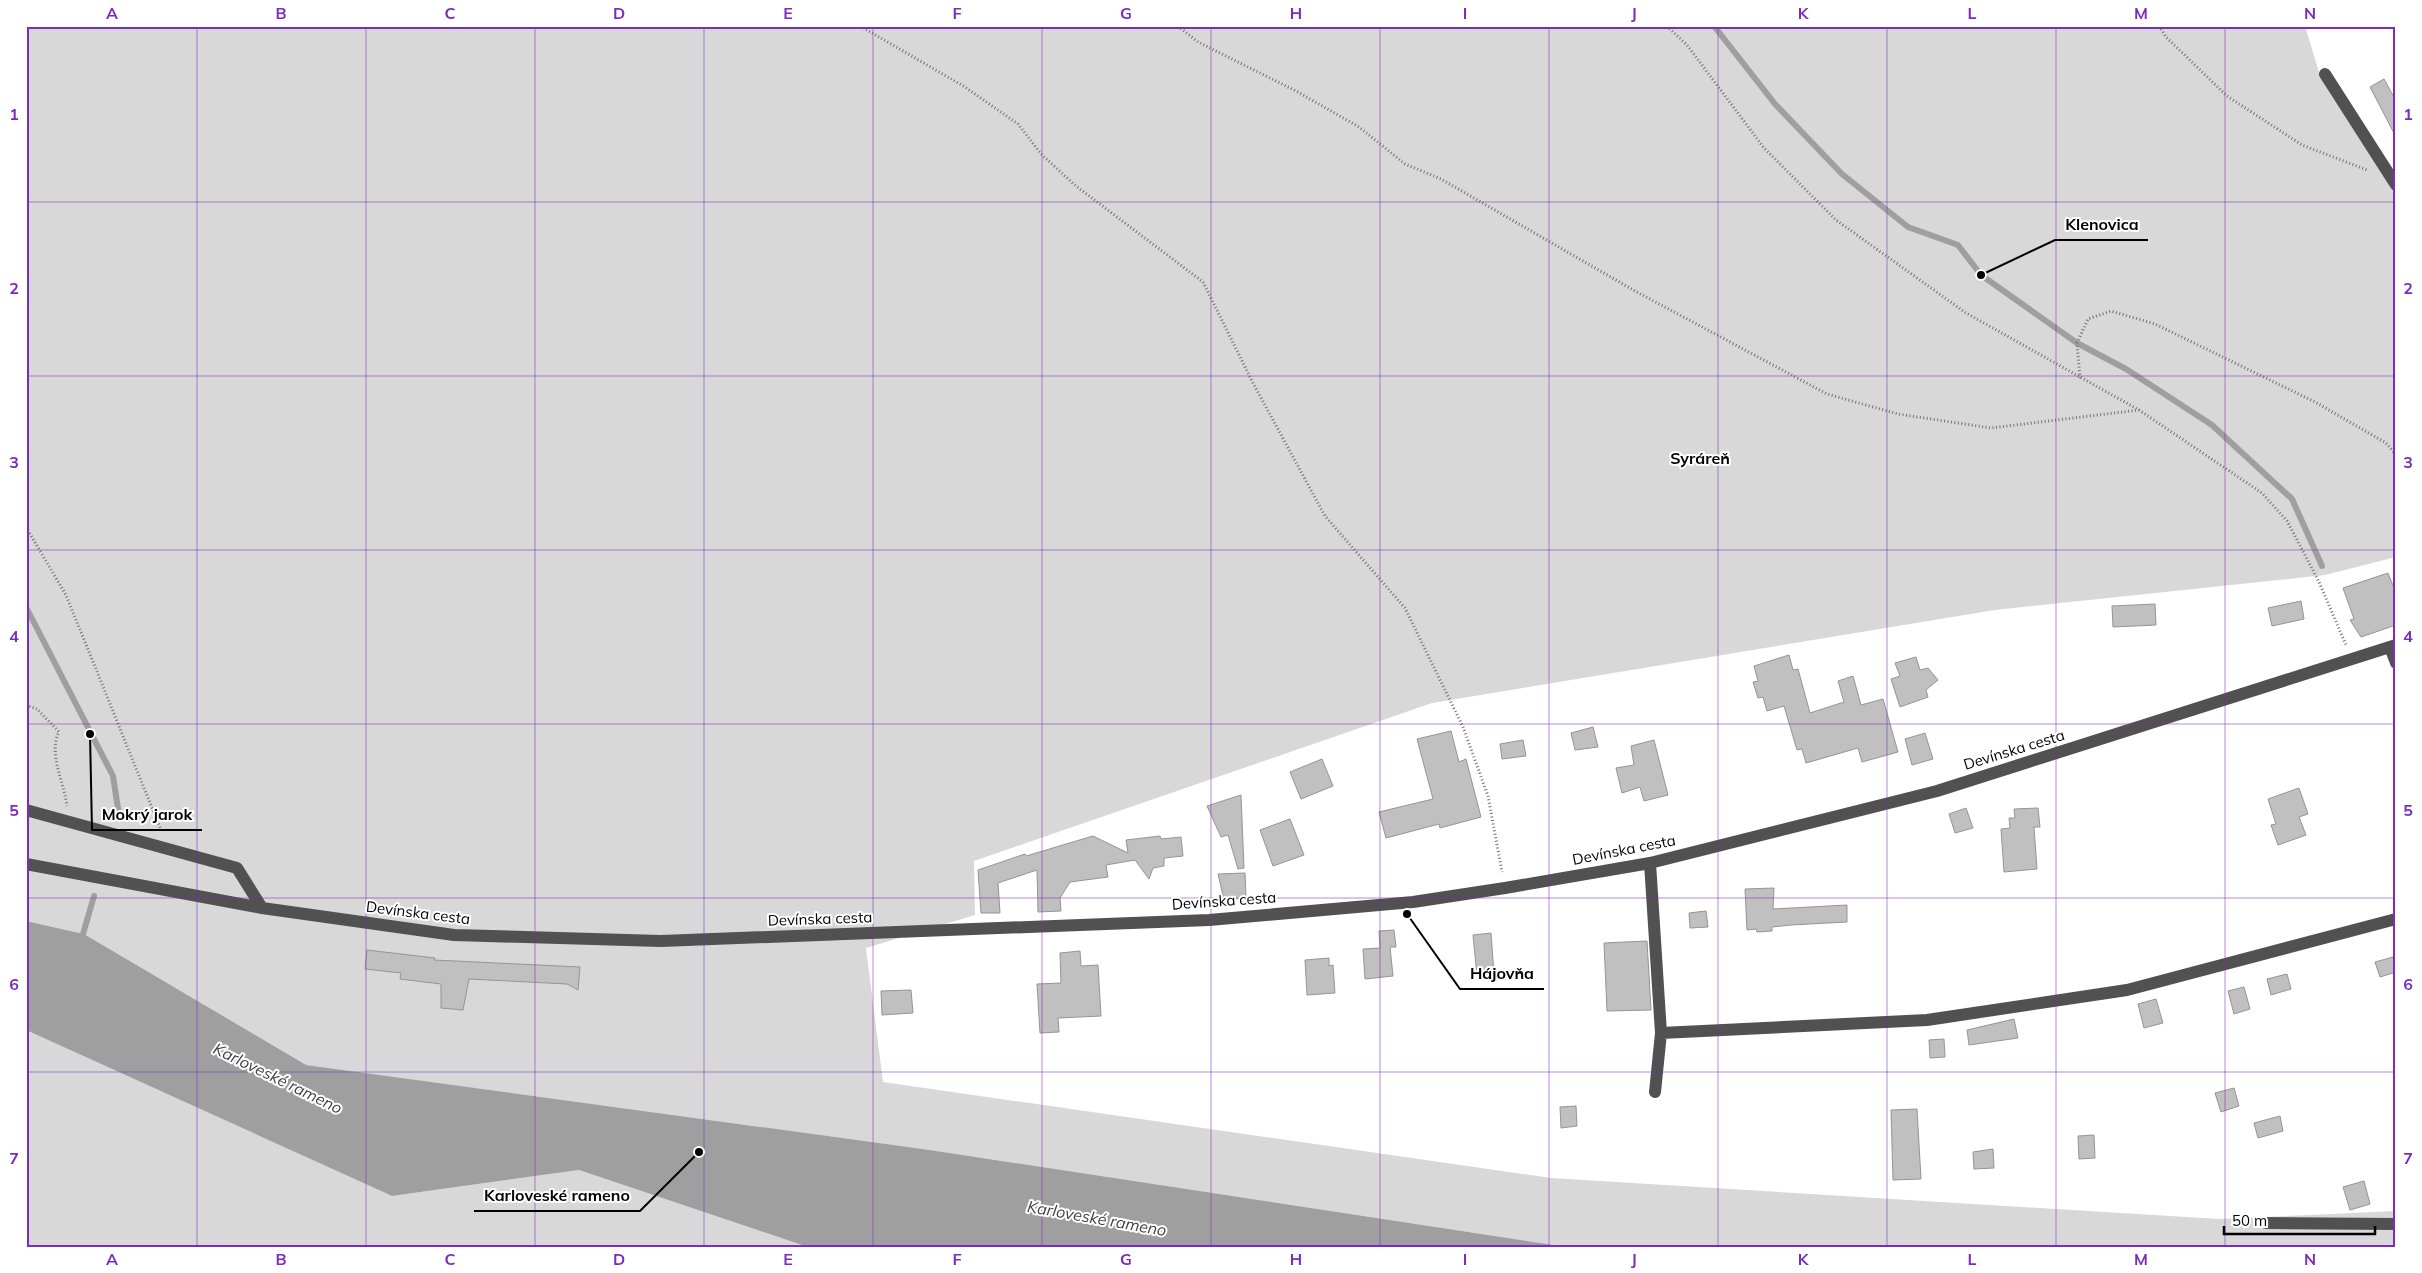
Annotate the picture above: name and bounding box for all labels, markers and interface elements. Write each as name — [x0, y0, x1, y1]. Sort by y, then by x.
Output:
text: A — [106, 3, 118, 23]
text: B — [275, 3, 287, 23]
text: C — [445, 3, 456, 23]
text: D — [613, 3, 625, 23]
text: E — [783, 3, 793, 23]
text: F — [952, 3, 962, 23]
text: G — [1120, 3, 1132, 23]
text: H — [1290, 3, 1302, 23]
text: I — [1463, 3, 1467, 23]
text: J — [1631, 3, 1637, 23]
text: K — [1798, 3, 1810, 23]
text: L — [1968, 3, 1977, 23]
text: M — [2134, 3, 2148, 23]
text: N — [2304, 3, 2316, 23]
text: 1 — [9, 104, 19, 124]
text: 1 — [2403, 104, 2413, 124]
callout: Klenovica — [2055, 209, 2148, 240]
text: Klenovica — [2065, 214, 2139, 234]
text: 2 — [9, 278, 19, 298]
text: 2 — [2403, 278, 2413, 298]
district label: Syráreň — [1670, 448, 1730, 468]
text: 3 — [9, 452, 19, 472]
text: 3 — [2403, 452, 2413, 472]
text: 4 — [9, 626, 19, 646]
text: 4 — [2403, 626, 2413, 646]
street label: Devínska cesta — [1961, 725, 2067, 774]
callout: Mokrý jarok — [92, 799, 202, 830]
text: 5 — [9, 800, 19, 820]
text: 5 — [2403, 800, 2413, 820]
text: Mokrý jarok — [102, 804, 193, 824]
street label: Devínska cesta — [1571, 830, 1677, 869]
street label: Devínska cesta — [1171, 887, 1277, 914]
street label: Devínska cesta — [365, 897, 471, 928]
street label: Devínska cesta — [767, 907, 873, 930]
callout: Hájovňa — [1460, 958, 1544, 989]
text: Hájovňa — [1470, 963, 1534, 983]
text: 6 — [9, 974, 19, 994]
text: 6 — [2403, 974, 2413, 994]
water label: Karloveské rameno — [210, 1038, 346, 1118]
text: 7 — [9, 1148, 19, 1168]
text: 7 — [2403, 1148, 2413, 1168]
callout: Karloveské rameno — [474, 1180, 640, 1211]
text: Karloveské rameno — [484, 1185, 630, 1205]
water label: Karloveské rameno — [1026, 1196, 1168, 1240]
scale bar — [2224, 1203, 2376, 1235]
text: 50 m — [2232, 1211, 2267, 1230]
text: A — [106, 1249, 118, 1269]
text: B — [275, 1249, 287, 1269]
text: C — [445, 1249, 456, 1269]
text: D — [613, 1249, 625, 1269]
text: E — [783, 1249, 793, 1269]
text: F — [952, 1249, 962, 1269]
text: G — [1120, 1249, 1132, 1269]
text: H — [1290, 1249, 1302, 1269]
text: I — [1463, 1249, 1467, 1269]
text: J — [1631, 1249, 1637, 1269]
text: K — [1798, 1249, 1810, 1269]
text: L — [1968, 1249, 1977, 1269]
text: M — [2134, 1249, 2148, 1269]
text: N — [2304, 1249, 2316, 1269]

